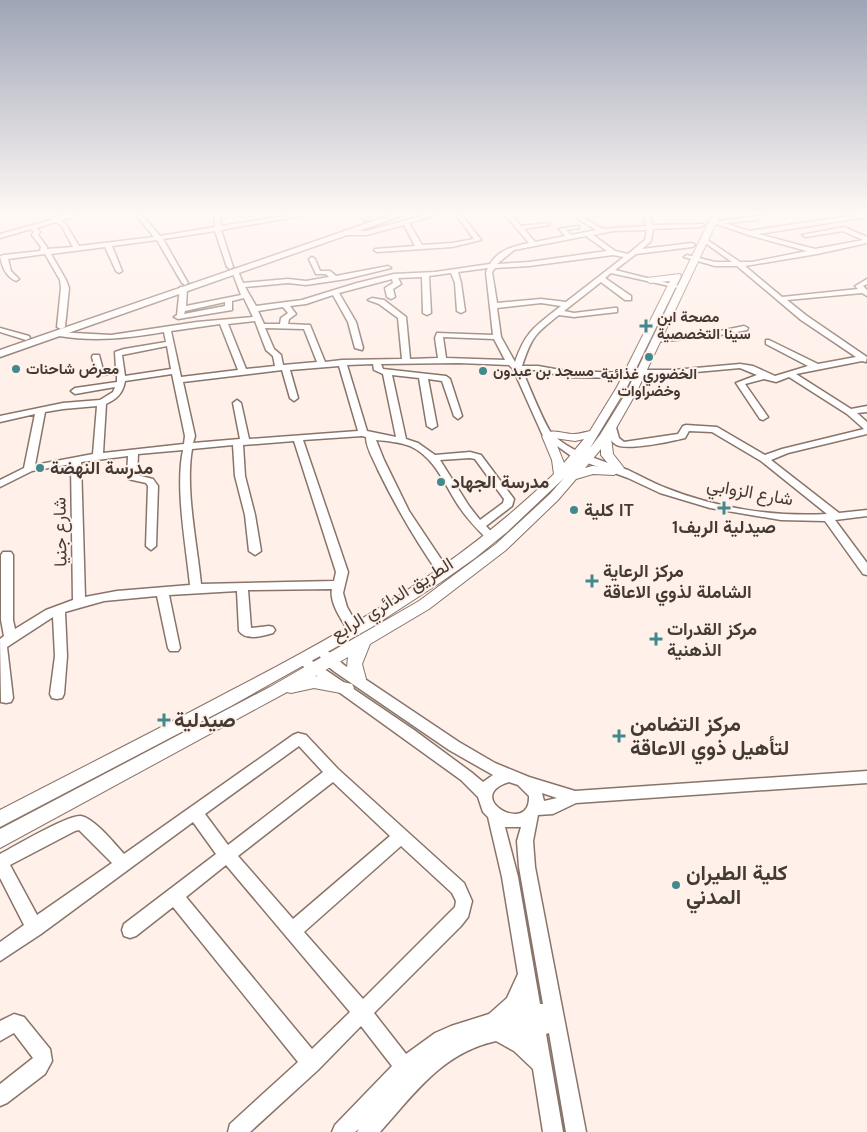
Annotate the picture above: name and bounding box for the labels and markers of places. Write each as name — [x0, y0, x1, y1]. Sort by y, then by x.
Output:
place label: مصحة ابن سينا التخصصية — [657, 308, 751, 343]
marker: مصحة ابن سينا التخصصية — [639, 319, 653, 333]
marker: الخضوري غذائية وخضراوات — [643, 351, 655, 363]
place label: معرض شاحنات — [26, 360, 119, 378]
place label: مسجد بن عبدون — [493, 362, 594, 380]
marker: معرض شاحنات — [10, 363, 22, 375]
marker: مسجد بن عبدون — [477, 365, 489, 377]
place label: الخضوري غذائية وخضراوات — [601, 365, 697, 400]
place label: مدرسة النهضة — [50, 457, 154, 479]
marker: مدرسة النهضة — [34, 462, 46, 474]
place label: مدرسة الجهاد — [451, 471, 550, 493]
marker: مدرسة الجهاد — [435, 476, 447, 488]
place label: كلية IT — [584, 499, 634, 521]
marker: صيدلية الريف1 — [718, 502, 730, 514]
marker: كلية IT — [568, 504, 580, 516]
place label: صيدلية الريف1 — [672, 516, 776, 538]
place label: مركز الرعاية الشاملة لذوي الاعاقة — [603, 560, 752, 607]
marker: مركز الرعاية الشاملة لذوي الاعاقة — [585, 574, 599, 588]
place label: مركز القدرات الذهنية — [667, 618, 757, 661]
marker: مركز القدرات الذهنية — [649, 632, 663, 646]
place label: صيدلية — [174, 708, 236, 732]
place label: مركز التضامن لتأهيل ذوي الاعاقة — [630, 712, 789, 765]
marker: صيدلية — [158, 714, 170, 726]
marker: مركز التضامن لتأهيل ذوي الاعاقة — [612, 729, 626, 743]
place label: كلية الطيران المدني — [686, 861, 788, 914]
marker: كلية الطيران المدني — [670, 879, 682, 891]

